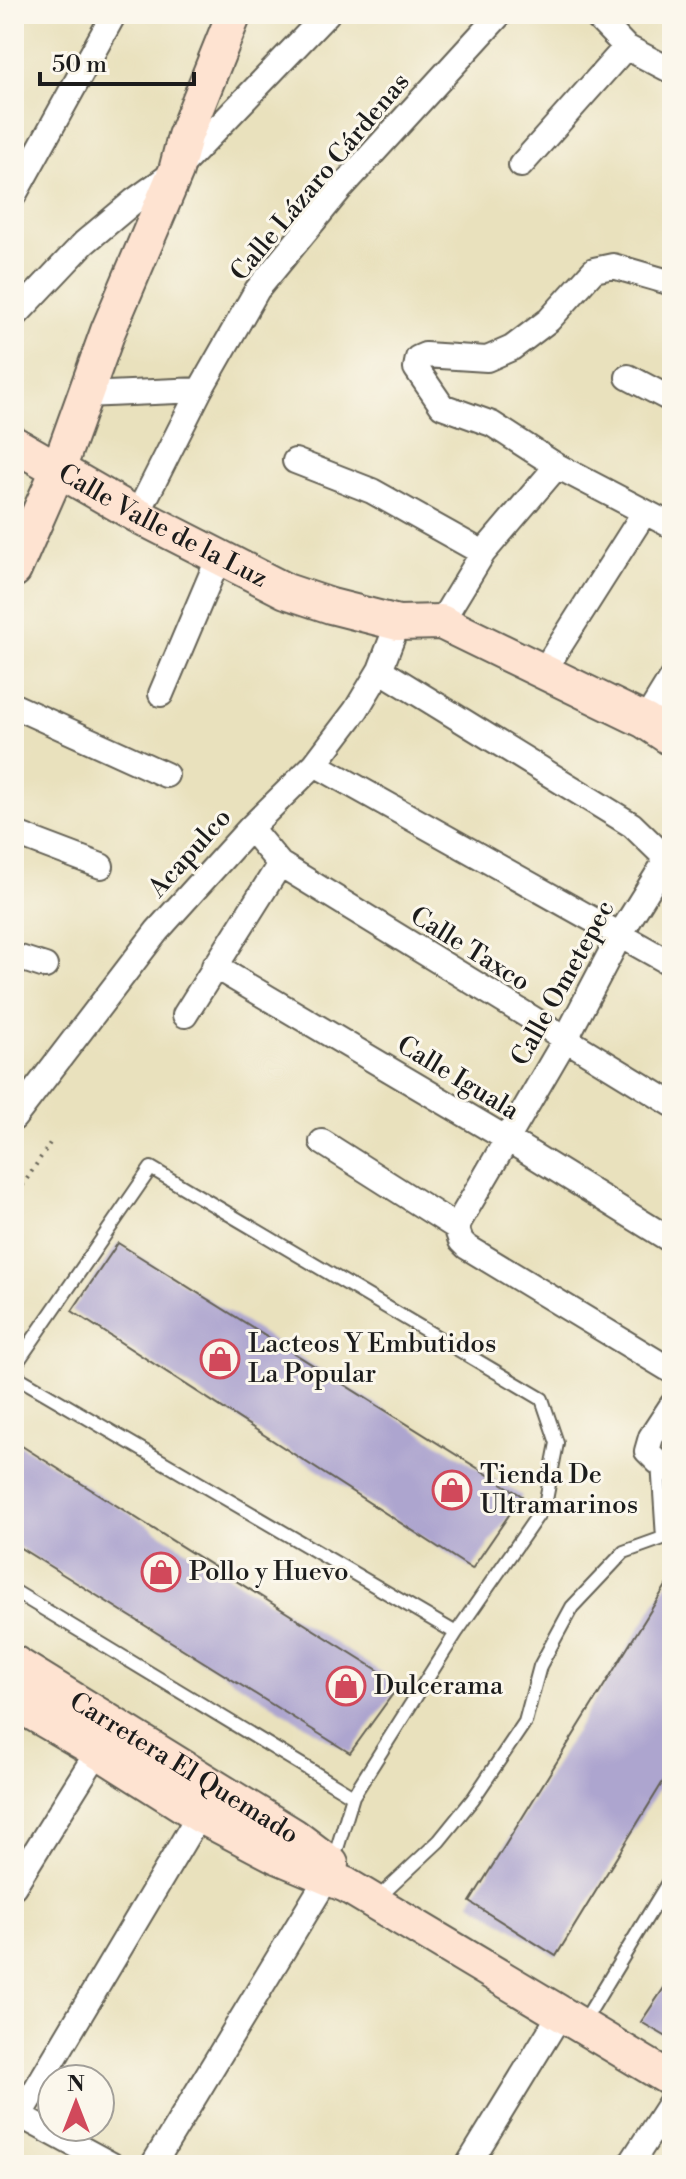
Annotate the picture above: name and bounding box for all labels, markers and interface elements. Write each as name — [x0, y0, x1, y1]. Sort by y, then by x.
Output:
scale bar — [40, 36, 194, 86]
text: 50 m — [52, 50, 107, 80]
street label: Calle Lázaro Cárdenas — [224, 66, 416, 288]
street label: Calle Valle de la Luz — [53, 457, 273, 595]
street label: Acapulco — [141, 802, 238, 905]
street label: Calle Ometepec — [504, 895, 622, 1071]
street label: Calle Taxco — [404, 900, 536, 998]
street label: Calle Iguala — [391, 1029, 526, 1127]
place label: Lacteos Y Embutidos La Popular — [248, 1328, 496, 1390]
shop icon: Lacteos Y Embutidos La Popular — [199, 1338, 241, 1380]
place label: Tienda De Ultramarinos — [480, 1459, 638, 1521]
shop icon: Tienda De Ultramarinos — [431, 1469, 473, 1511]
shop icon: Pollo y Huevo — [140, 1551, 182, 1593]
place label: Pollo y Huevo — [189, 1556, 349, 1588]
shop icon: Dulcerama — [325, 1665, 367, 1707]
place label: Dulcerama — [374, 1670, 504, 1702]
street label: Carretera El Quemado — [64, 1685, 305, 1851]
north arrow — [36, 2063, 116, 2143]
text: N — [67, 2071, 85, 2098]

